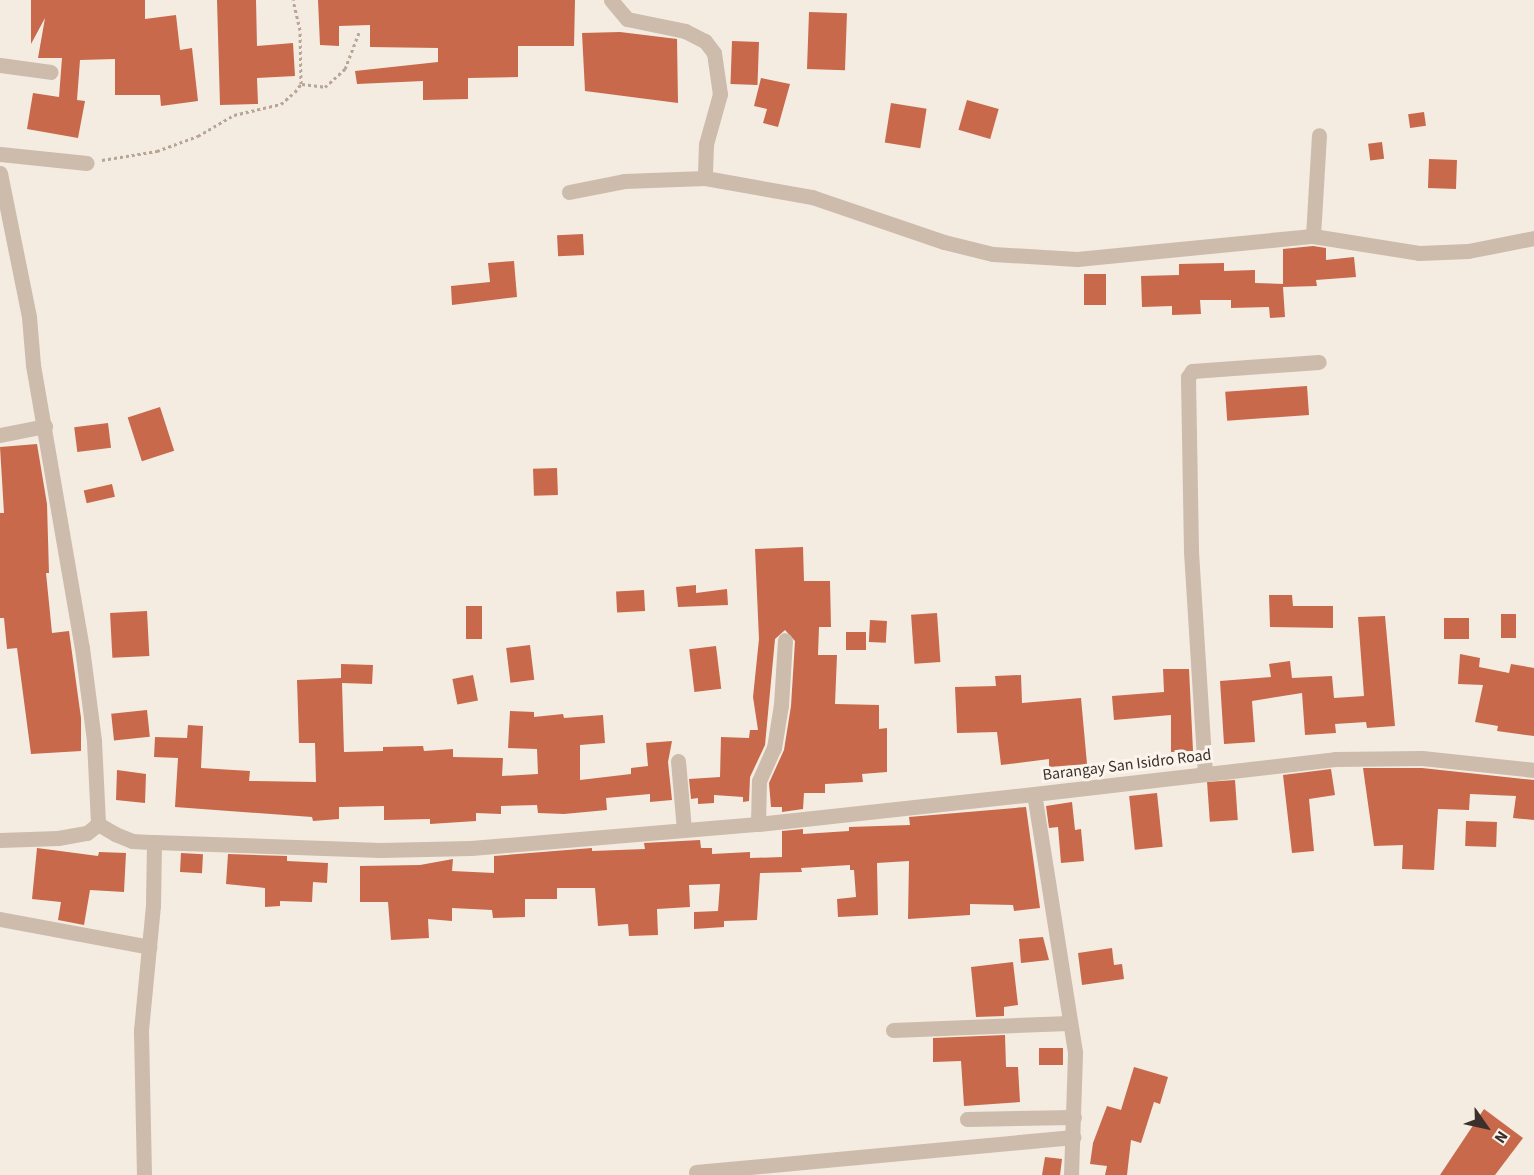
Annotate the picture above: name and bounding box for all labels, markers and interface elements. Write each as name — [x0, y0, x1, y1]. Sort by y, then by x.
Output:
street label: Barangay San Isidro Road — [1042, 745, 1212, 785]
north arrow — [1456, 1097, 1516, 1157]
text: N — [1489, 1126, 1513, 1148]

